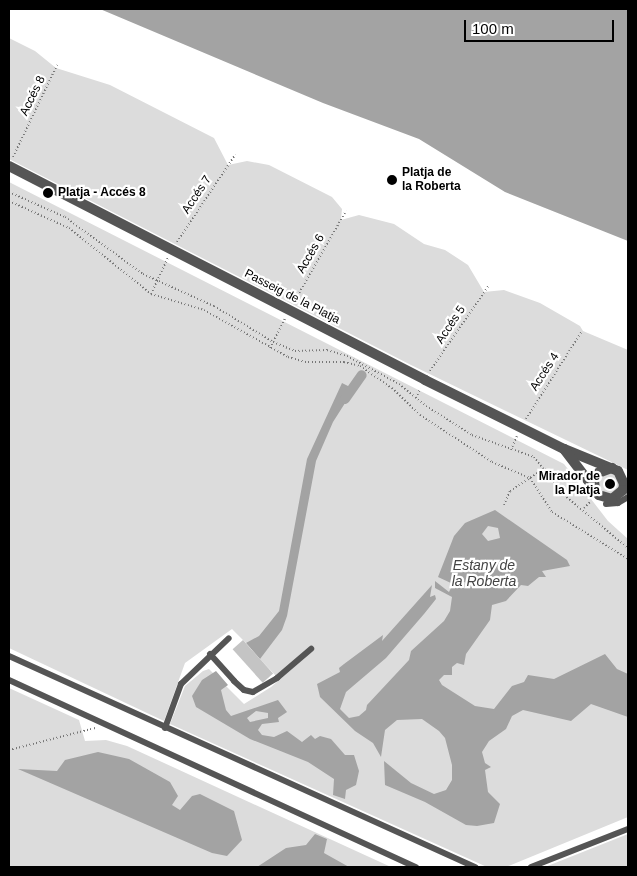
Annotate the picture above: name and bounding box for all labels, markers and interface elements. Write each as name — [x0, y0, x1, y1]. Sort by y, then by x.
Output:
scale bar — [467, 10, 617, 42]
text: 100 m — [472, 20, 514, 37]
street label: Accés 8 — [17, 74, 49, 118]
place label: Platja de la Roberta — [402, 166, 461, 194]
street label: Accés 7 — [179, 173, 215, 217]
marker: Platja de la Roberta — [386, 174, 398, 186]
place label: Platja - Accés 8 — [58, 186, 146, 200]
marker: Platja - Accés 8 — [42, 187, 54, 199]
street label: Accés 6 — [294, 232, 328, 276]
street label: Passeig de la Platja — [242, 267, 342, 327]
street label: Accés 5 — [433, 303, 469, 347]
street label: Accés 4 — [527, 350, 563, 394]
place label: Mirador de la Platja — [539, 470, 600, 498]
marker: Mirador de la Platja — [604, 478, 616, 490]
water label: Estany de la Roberta — [452, 557, 516, 590]

